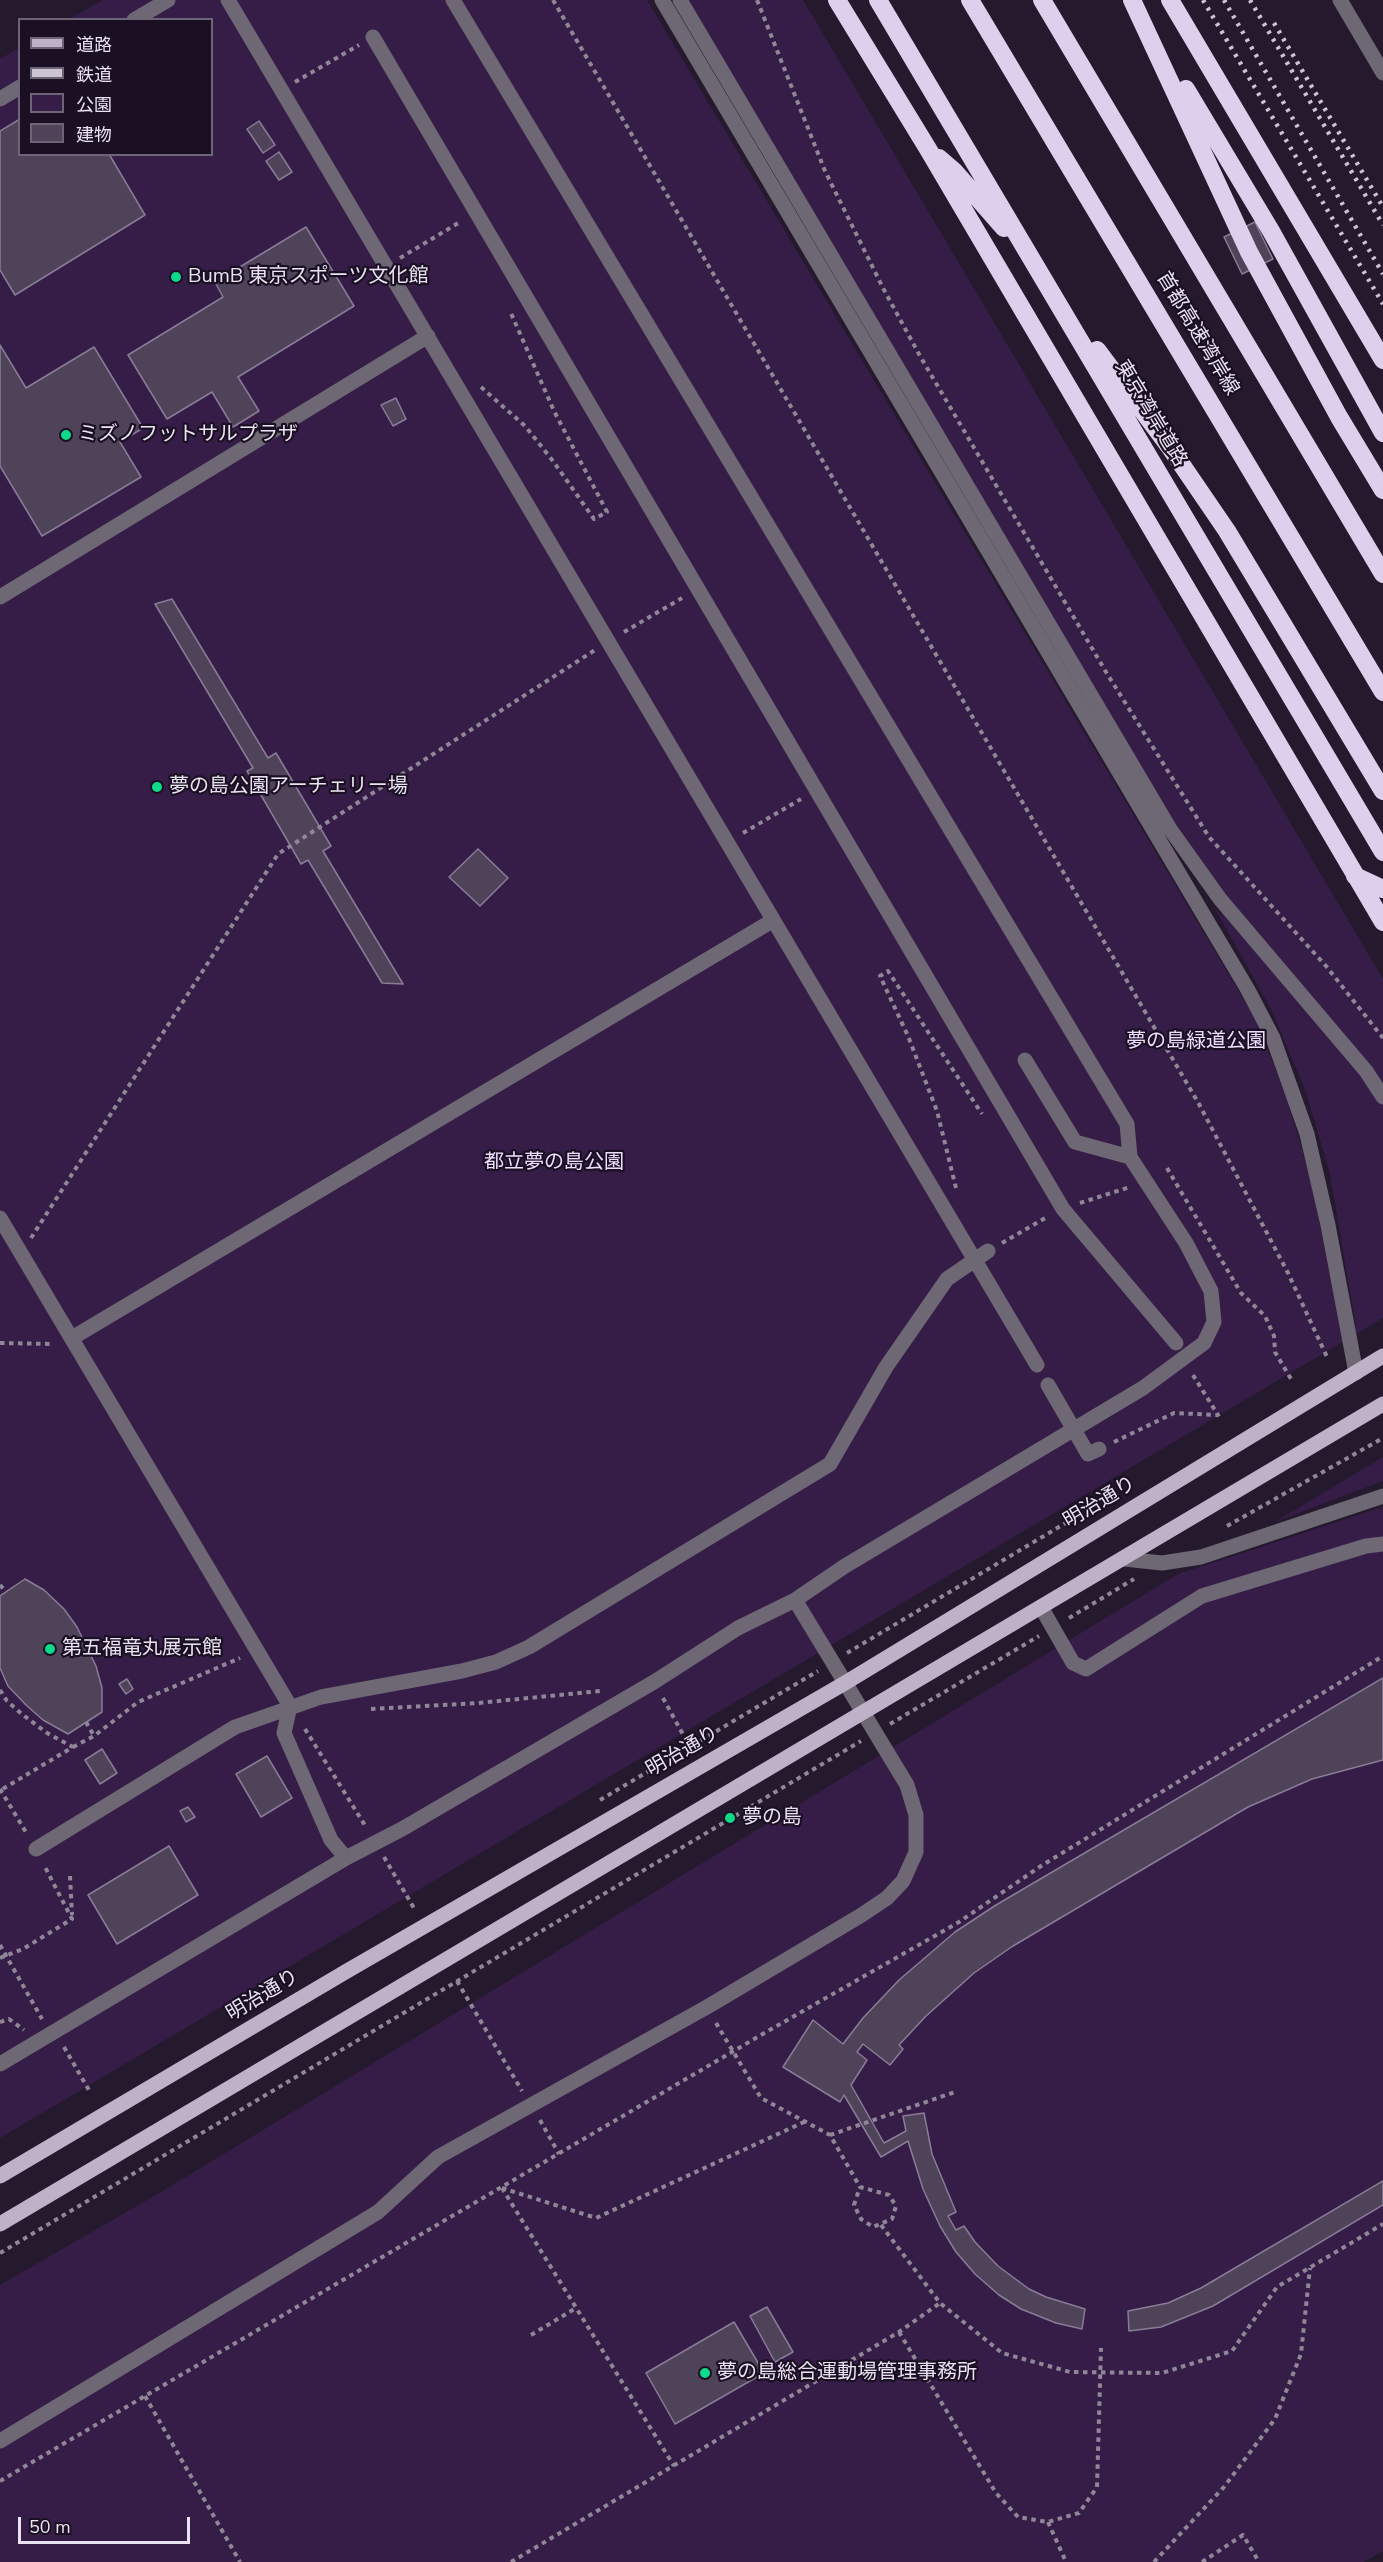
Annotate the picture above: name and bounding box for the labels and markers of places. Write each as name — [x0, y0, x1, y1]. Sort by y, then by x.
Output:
place label: BumB 東京スポーツ文化館 — [188, 265, 429, 289]
marker: BumB 東京スポーツ文化館 — [169, 270, 183, 284]
place label: ミズノフットサルプラザ — [78, 423, 298, 447]
marker: ミズノフットサルプラザ — [59, 428, 73, 442]
place label: 夢の島公園アーチェリー場 — [169, 775, 408, 799]
marker: 夢の島公園アーチェリー場 — [150, 780, 164, 794]
place label: 第五福竜丸展示館 — [62, 1637, 222, 1661]
marker: 第五福竜丸展示館 — [43, 1642, 57, 1656]
place label: 夢の島 — [742, 1806, 802, 1830]
marker: 夢の島 — [723, 1811, 737, 1825]
place label: 夢の島総合運動場管理事務所 — [717, 2361, 977, 2385]
marker: 夢の島総合運動場管理事務所 — [698, 2366, 712, 2380]

